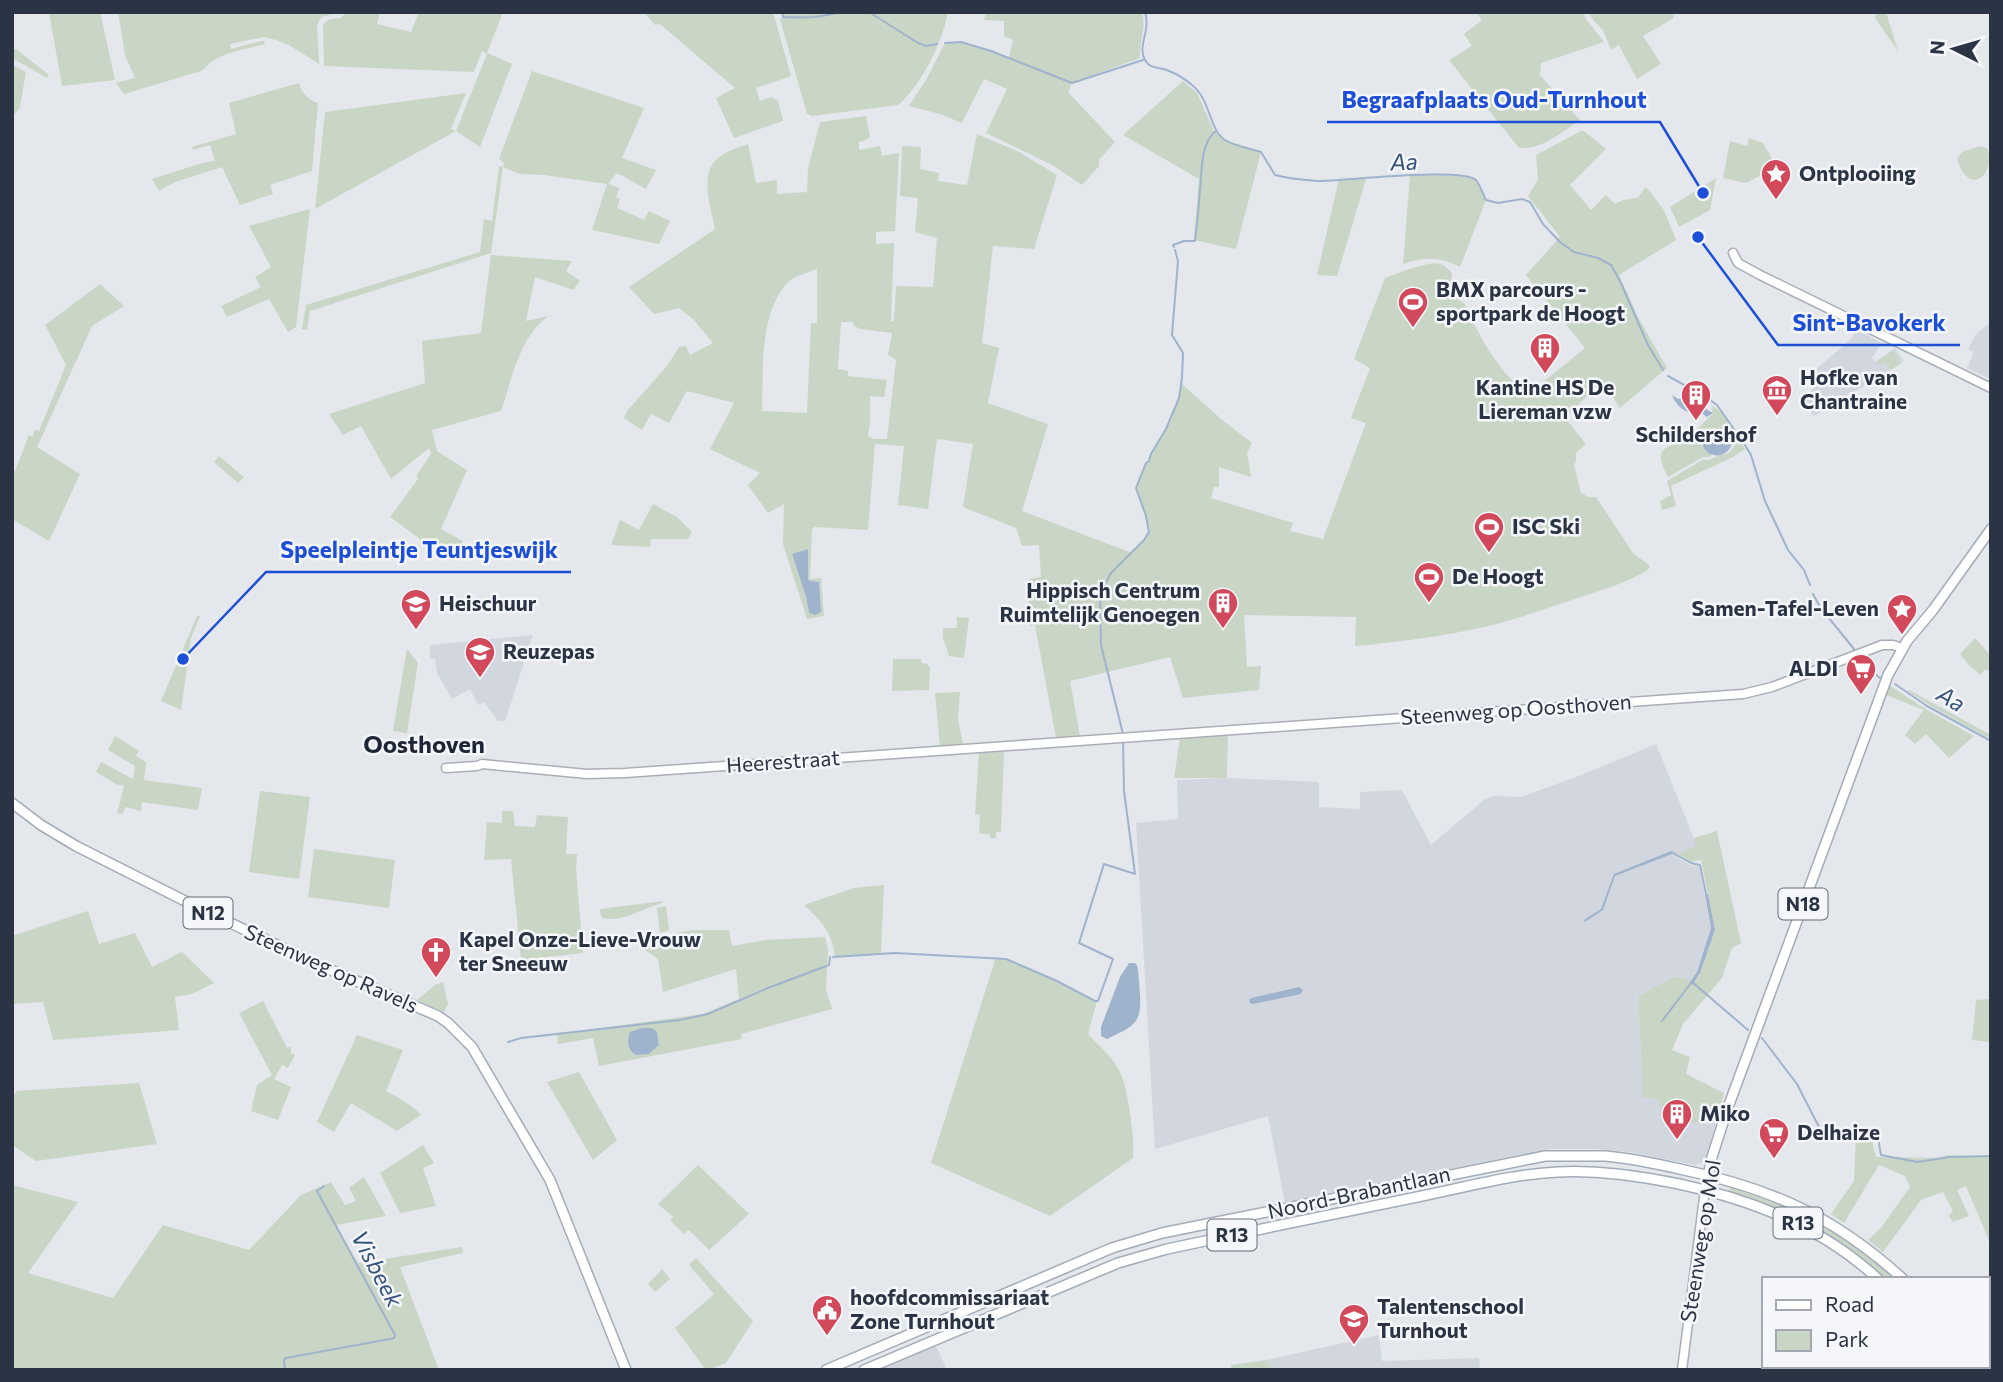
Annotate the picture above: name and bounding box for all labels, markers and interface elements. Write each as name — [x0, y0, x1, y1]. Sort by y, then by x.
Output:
north arrow — [1919, 14, 1989, 84]
text: N — [1924, 39, 1949, 56]
callout: Begraafplaats Oud-Turnhout — [1327, 78, 1660, 122]
text: Begraafplaats Oud-Turnhout — [1341, 85, 1647, 113]
water label: Aa — [1389, 147, 1418, 176]
place icon: Ontplooiing — [1759, 157, 1793, 201]
place label: Ontplooiing — [1799, 160, 1916, 185]
place label: BMX parcours - sportpark de Hoogt — [1436, 276, 1625, 325]
sports icon: BMX parcours - sportpark de Hoogt — [1396, 285, 1430, 329]
callout: Sint-Bavokerk — [1778, 301, 1960, 345]
text: Sint-Bavokerk — [1792, 308, 1946, 336]
building icon: Kantine HS De Liereman vzw — [1528, 331, 1562, 375]
place label: Hofke van Chantraine — [1800, 364, 1907, 413]
museum icon: Hofke van Chantraine — [1760, 373, 1794, 417]
place label: Kantine HS De Liereman vzw — [1476, 374, 1614, 423]
building icon: Schildershof — [1679, 378, 1713, 422]
place label: Schildershof — [1635, 421, 1757, 446]
sports icon: ISC Ski — [1472, 510, 1506, 554]
place label: ISC Ski — [1512, 513, 1580, 538]
callout: Speelpleintje Teuntjeswijk — [266, 528, 571, 572]
text: Speelpleintje Teuntjeswijk — [280, 535, 558, 563]
sports icon: De Hoogt — [1412, 560, 1446, 604]
place label: De Hoogt — [1452, 563, 1544, 588]
place label: Hippisch Centrum Ruimtelijk Genoegen — [1000, 577, 1200, 626]
building icon: Hippisch Centrum Ruimtelijk Genoegen — [1206, 586, 1240, 630]
school or university icon: Heischuur — [399, 587, 433, 631]
place label: Heischuur — [439, 590, 537, 615]
place icon: Samen-Tafel-Leven — [1885, 592, 1919, 636]
place label: Samen-Tafel-Leven — [1691, 595, 1879, 620]
school or university icon: Reuzepas — [463, 635, 497, 679]
place label: Reuzepas — [503, 638, 595, 663]
supermarket icon: ALDI — [1844, 652, 1878, 696]
place label: ALDI — [1789, 655, 1838, 680]
water label: Aa — [1932, 678, 1971, 717]
street label: Steenweg op Oosthoven — [1399, 688, 1632, 729]
district label: Oosthoven — [363, 729, 485, 758]
street label: Heerestraat — [725, 744, 841, 777]
road number: N18 — [1778, 888, 1828, 920]
road number: N12 — [184, 897, 232, 928]
street label: Steenweg op Ravels — [241, 918, 422, 1017]
place label: Kapel Onze-Lieve-Vrouw ter Sneeuw — [459, 926, 702, 975]
church icon: Kapel Onze-Lieve-Vrouw ter Sneeuw — [419, 935, 453, 979]
building icon: Miko — [1660, 1097, 1694, 1141]
place label: Miko — [1700, 1100, 1750, 1125]
supermarket icon: Delhaize — [1757, 1116, 1791, 1160]
place label: Delhaize — [1797, 1119, 1880, 1144]
street label: Steenweg op Mol — [1674, 1158, 1725, 1324]
street label: Noord-Brabantlaan — [1265, 1160, 1452, 1223]
road number: R13 — [1773, 1208, 1822, 1238]
road number: R13 — [1208, 1219, 1256, 1250]
water label: Visbeek — [346, 1226, 410, 1312]
legend — [1762, 1277, 1989, 1368]
place label: hoofdcommissariaat Zone Turnhout — [850, 1284, 1049, 1333]
text: Road — [1825, 1291, 1874, 1316]
public building icon: hoofdcommissariaat Zone Turnhout — [810, 1293, 844, 1337]
place label: Talentenschool Turnhout — [1377, 1293, 1524, 1342]
school or university icon: Talentenschool Turnhout — [1337, 1302, 1371, 1346]
text: Park — [1825, 1326, 1869, 1351]

